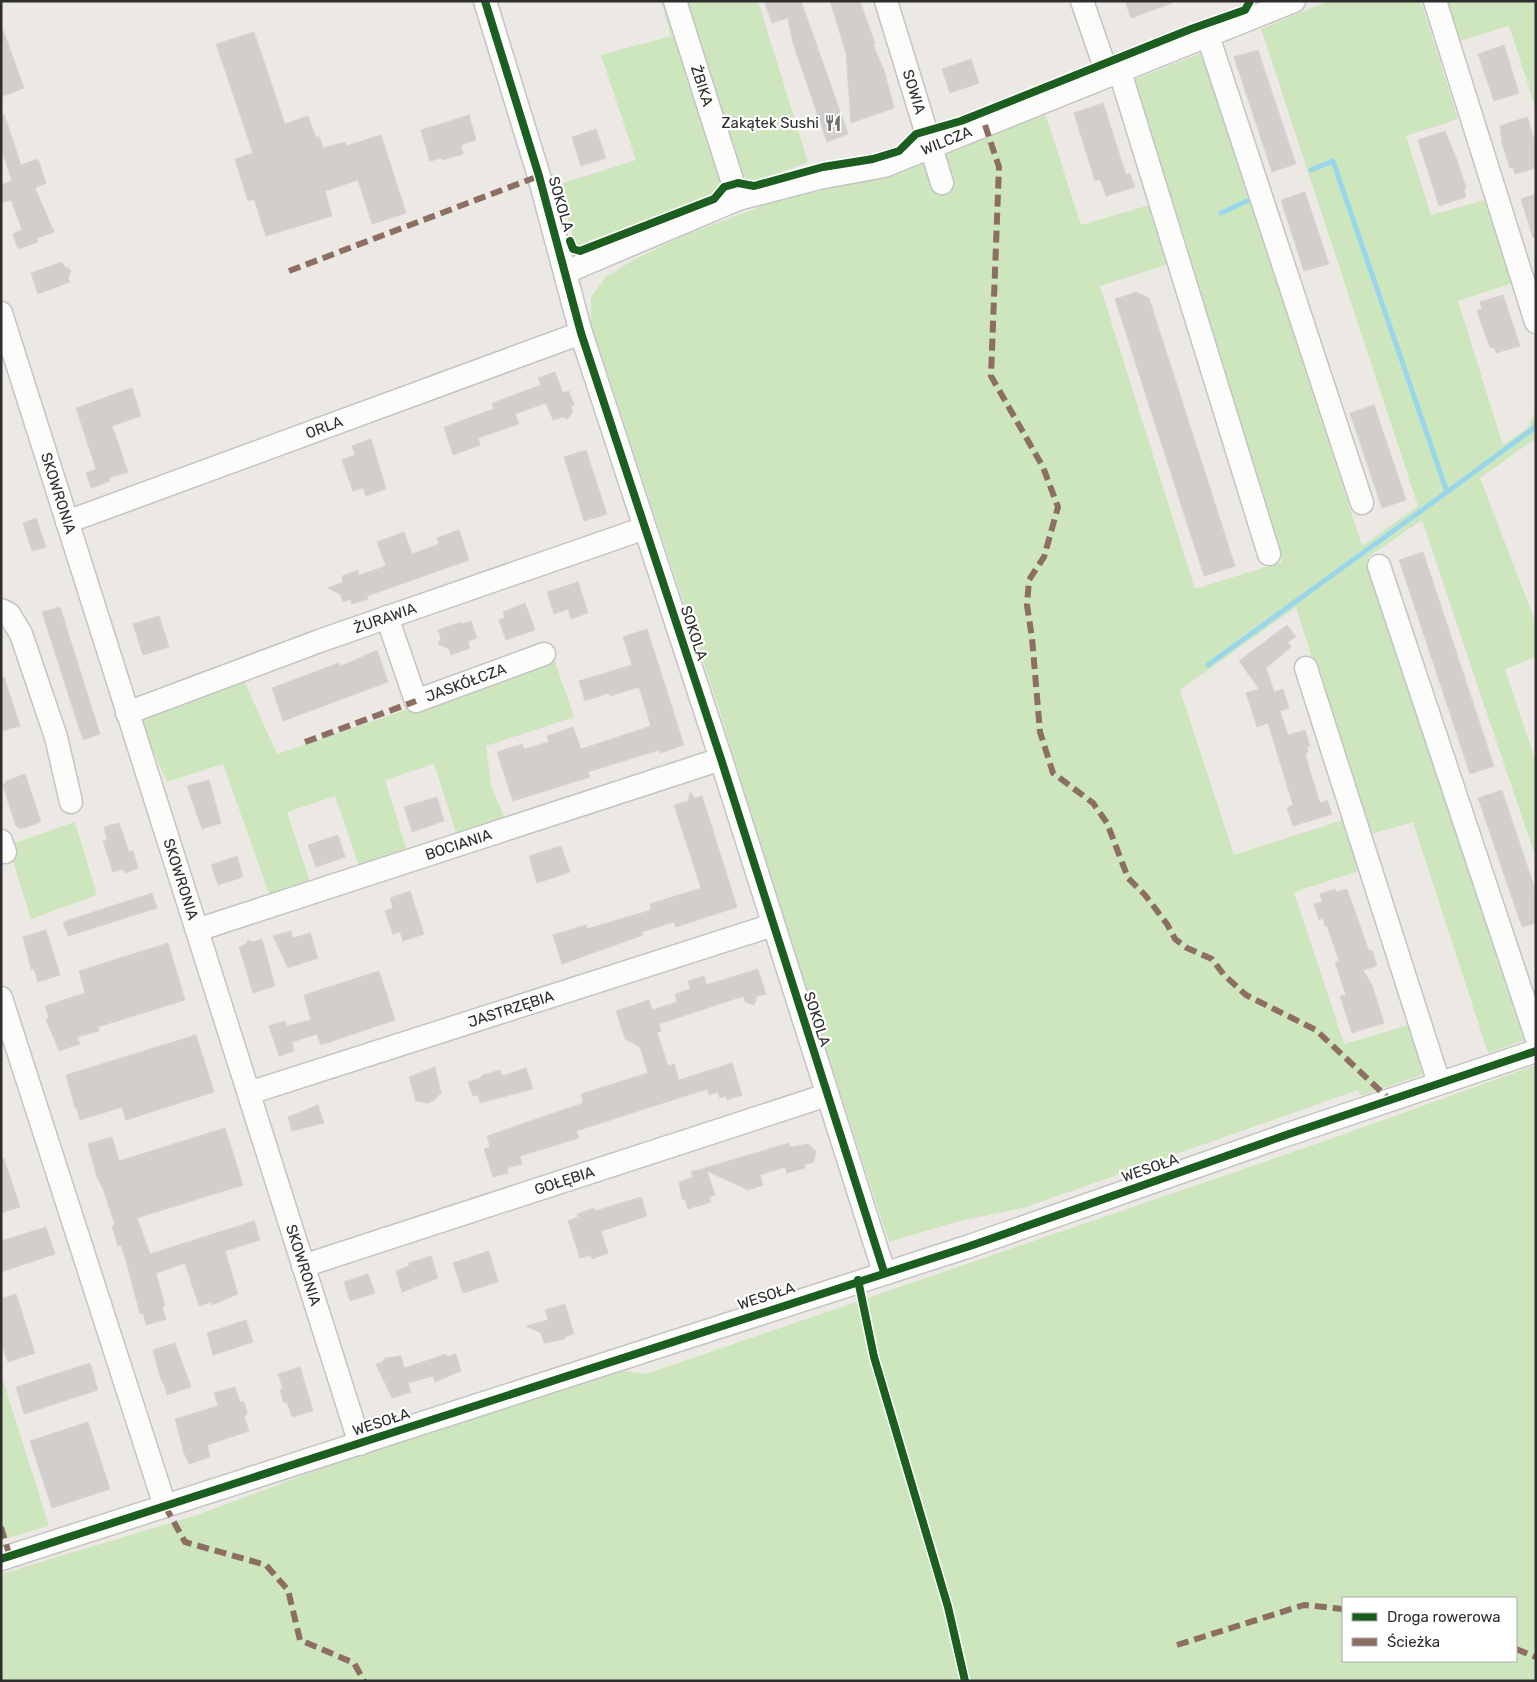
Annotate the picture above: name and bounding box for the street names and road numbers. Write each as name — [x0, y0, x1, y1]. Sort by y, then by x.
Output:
street label: ŻBIKA — [687, 63, 717, 109]
street label: SOWIA — [899, 67, 929, 116]
street label: WILCZA — [918, 123, 975, 159]
street label: SOKOLA — [545, 174, 577, 234]
street label: ORLA — [303, 412, 345, 443]
street label: SKOWRONIA — [37, 450, 80, 536]
street label: ŻURAWIA — [351, 599, 419, 637]
street label: SOKOLA — [677, 603, 711, 663]
street label: JASKÓŁCZA — [423, 660, 509, 706]
street label: BOCIANIA — [423, 825, 494, 864]
street label: SKOWRONIA — [159, 836, 202, 922]
street label: JASTRZĘBIA — [466, 987, 556, 1031]
street label: SOKOLA — [800, 989, 834, 1049]
street label: WESOŁA — [1119, 1150, 1181, 1186]
street label: GOŁĘBIA — [532, 1162, 597, 1199]
street label: SKOWRONIA — [282, 1222, 325, 1308]
street label: WESOŁA — [735, 1278, 797, 1314]
street label: WESOŁA — [350, 1404, 412, 1440]

